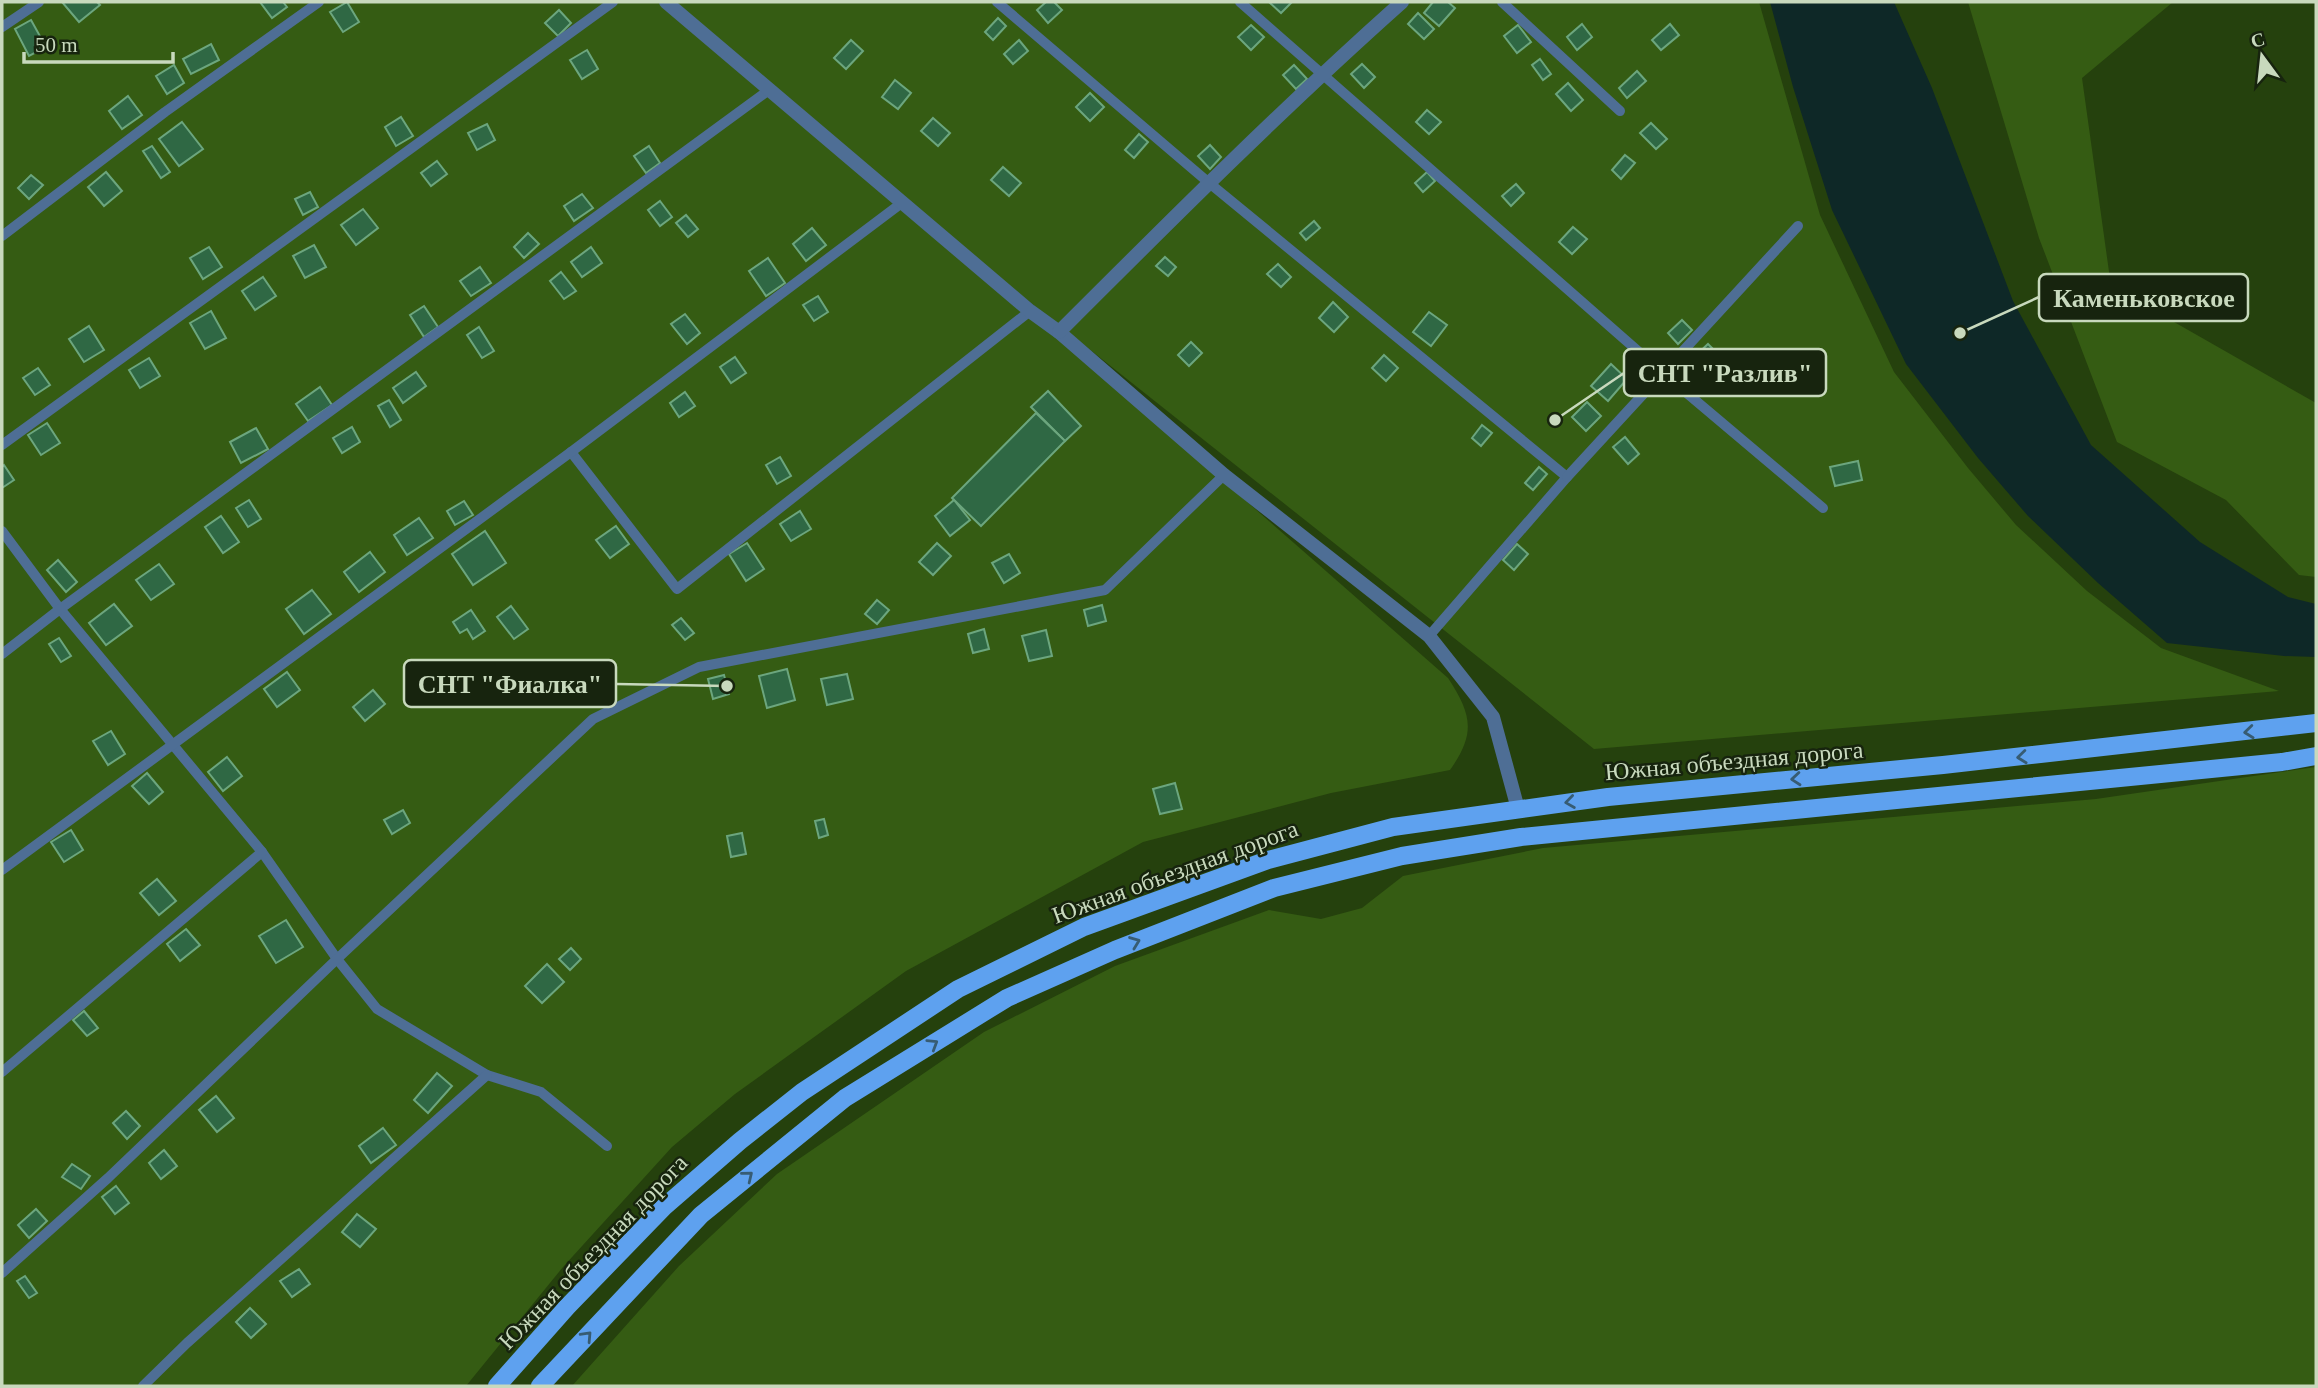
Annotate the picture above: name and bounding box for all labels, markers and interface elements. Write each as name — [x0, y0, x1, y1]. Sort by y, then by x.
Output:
scale bar — [24, 21, 173, 65]
north arrow — [2227, 21, 2297, 91]
text: С — [2248, 28, 2267, 52]
text: 50 m — [35, 33, 78, 57]
callout: Каменьковское — [2039, 274, 2248, 321]
text: Каменьковское — [2053, 284, 2235, 313]
callout: СНТ "Разлив" — [1624, 349, 1826, 396]
text: СНТ "Разлив" — [1638, 359, 1812, 388]
callout: СНТ "Фиалка" — [404, 660, 616, 707]
text: СНТ "Фиалка" — [418, 670, 602, 699]
one-way arrow — [2243, 724, 2254, 739]
street label: Южная объездная дорога — [1604, 737, 1865, 785]
one-way arrow — [2017, 749, 2028, 764]
one-way arrow — [1790, 771, 1801, 786]
one-way arrow — [1564, 794, 1576, 809]
street label: Южная объездная дорога — [1049, 815, 1302, 929]
one-way arrow — [1129, 936, 1141, 950]
one-way arrow — [925, 1040, 938, 1053]
street label: Южная объездная дорога — [494, 1149, 693, 1354]
one-way arrow — [741, 1172, 753, 1185]
one-way arrow — [579, 1331, 591, 1344]

